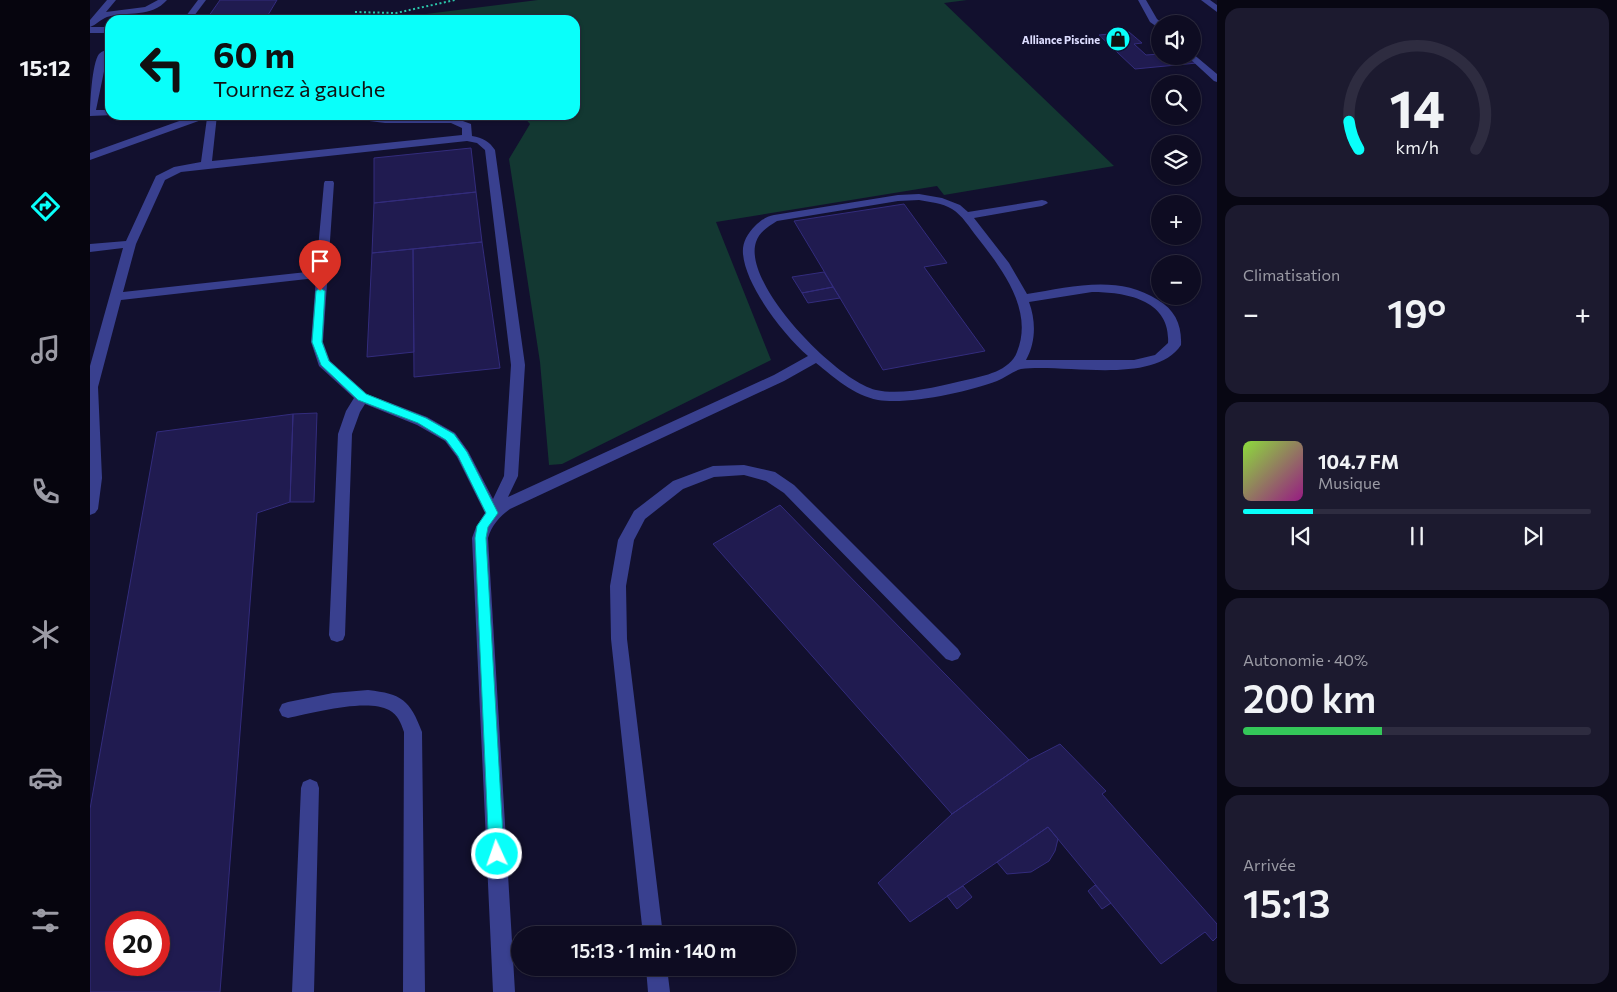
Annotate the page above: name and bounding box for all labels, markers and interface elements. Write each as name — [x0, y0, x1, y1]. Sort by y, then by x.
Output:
map controls — [1151, 15, 1201, 305]
button: sound — [1151, 15, 1201, 65]
shop icon: Alliance Piscine — [1105, 26, 1131, 52]
text: 60 m — [213, 32, 295, 75]
place label: Alliance Piscine — [1022, 33, 1100, 46]
icon: left — [130, 35, 195, 100]
text: 15:12 — [19, 54, 71, 81]
text: Tournez à gauche — [213, 75, 385, 102]
button: search — [1151, 75, 1201, 125]
text: 14 — [1389, 75, 1445, 139]
button: layers — [1151, 135, 1201, 185]
text: km/h — [1395, 136, 1439, 158]
icon: directions — [28, 189, 63, 224]
button: + — [1151, 195, 1201, 245]
pin — [299, 240, 341, 291]
icon: arrive — [306, 247, 334, 275]
button: − — [1151, 255, 1201, 305]
text: Climatisation — [1243, 265, 1340, 284]
text: 19° — [1387, 289, 1446, 336]
text: − — [1243, 296, 1259, 330]
text: + — [1575, 296, 1591, 330]
icon: music — [28, 332, 63, 367]
text: 104.7 FM — [1318, 450, 1399, 473]
text: Musique — [1318, 473, 1380, 492]
icon: phone — [28, 474, 63, 509]
icon: previous — [1287, 522, 1315, 550]
icon: pause — [1403, 522, 1431, 550]
icon: next — [1519, 522, 1547, 550]
icon: climate — [28, 617, 63, 652]
text: Autonomie · 40% — [1243, 650, 1368, 669]
text: 200 km — [1243, 674, 1376, 721]
icon: car — [28, 760, 63, 795]
position arrow — [470, 827, 522, 879]
text: Arrivée — [1243, 855, 1296, 874]
text: 15:13 — [1243, 879, 1331, 926]
icon: filters — [28, 903, 63, 938]
speed limit sign: 20 — [105, 911, 170, 976]
text: 15:13 · 1 min · 140 m — [571, 939, 736, 962]

